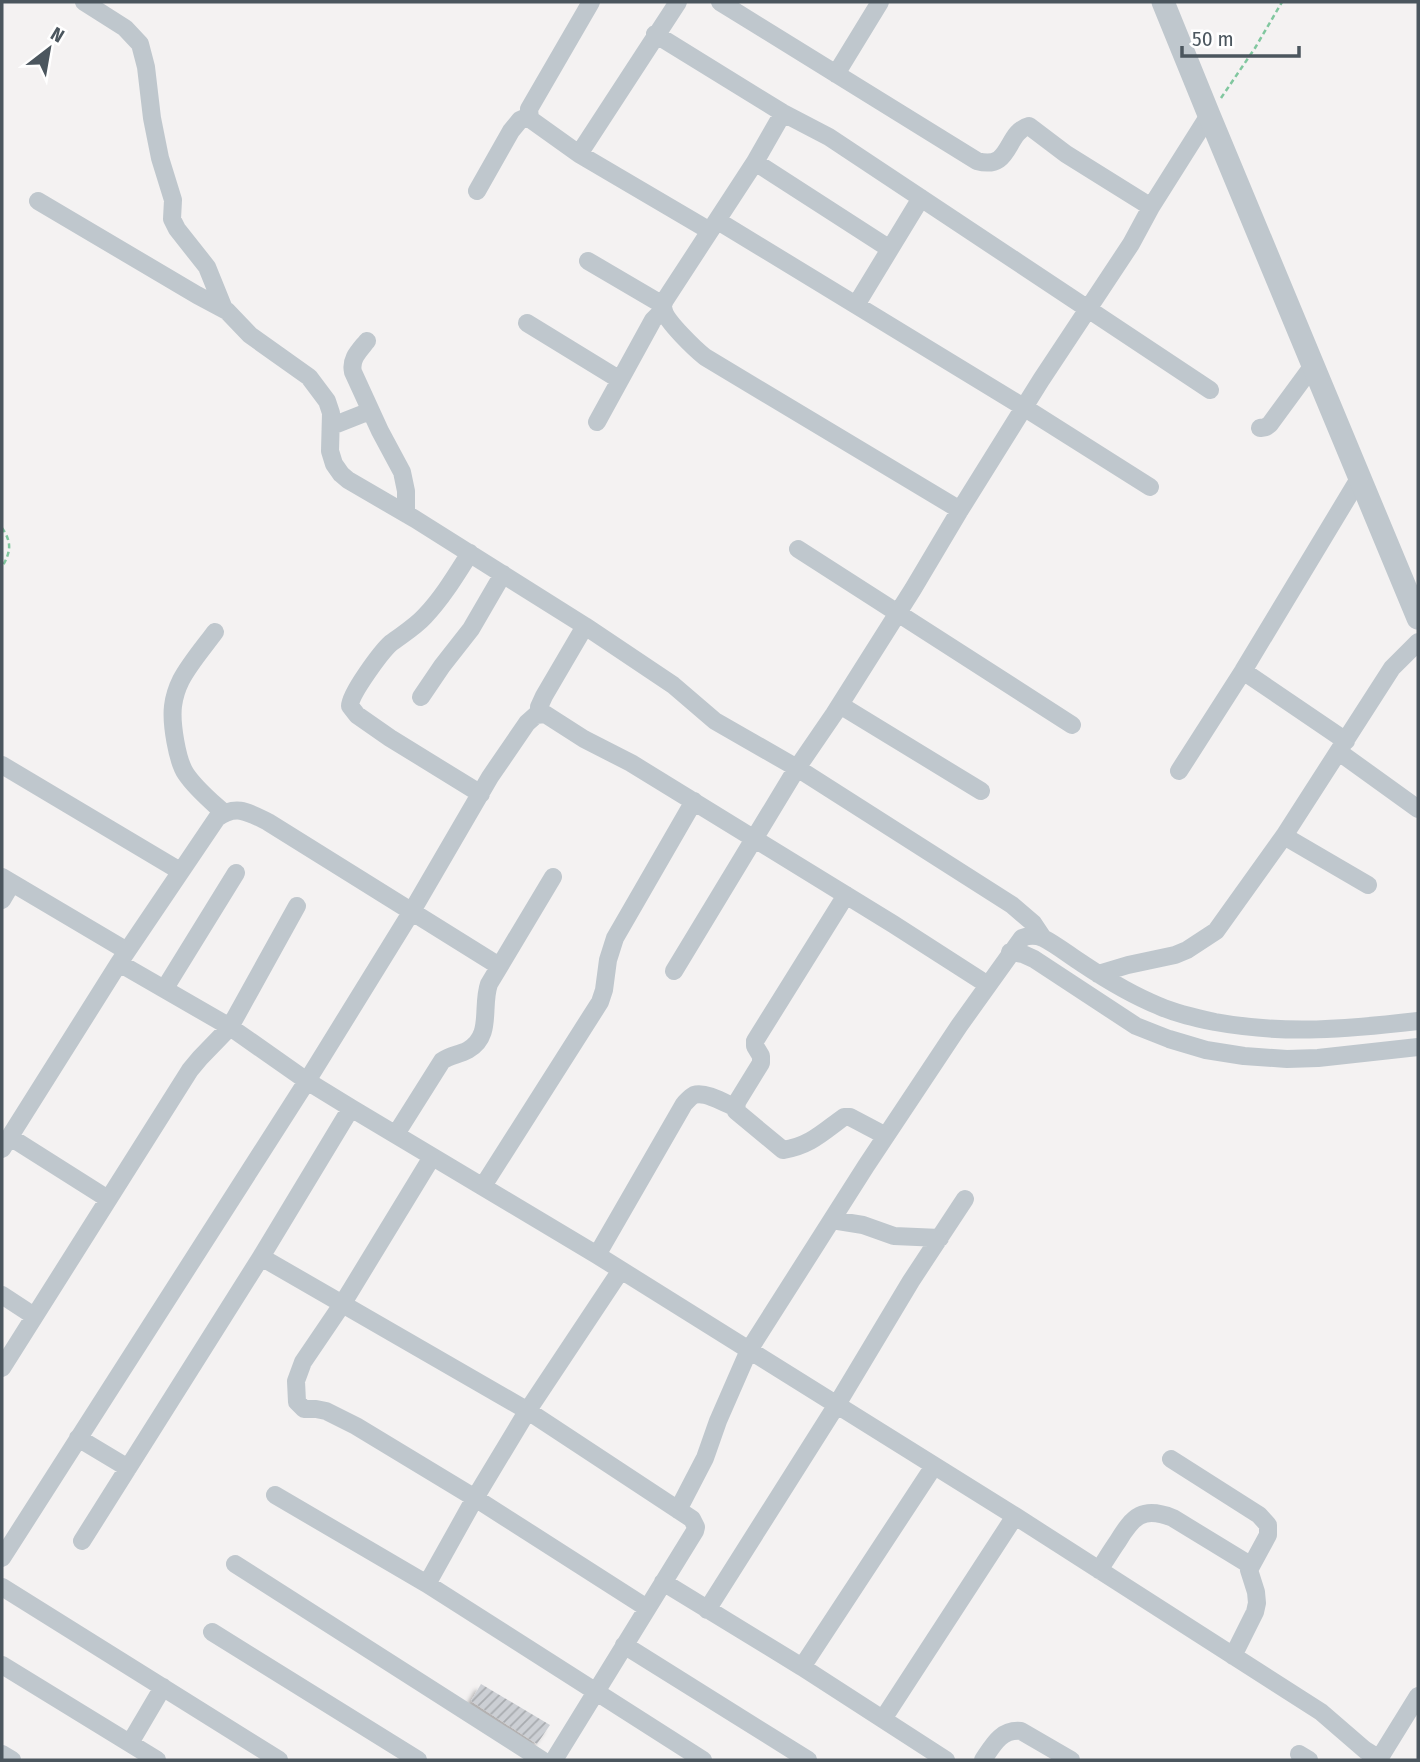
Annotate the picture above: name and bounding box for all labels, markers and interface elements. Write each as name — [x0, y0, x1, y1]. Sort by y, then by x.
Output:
north arrow — [14, 14, 84, 84]
scale bar — [1182, 14, 1299, 58]
text: N — [47, 22, 68, 48]
text: 50 m — [1192, 26, 1234, 52]

